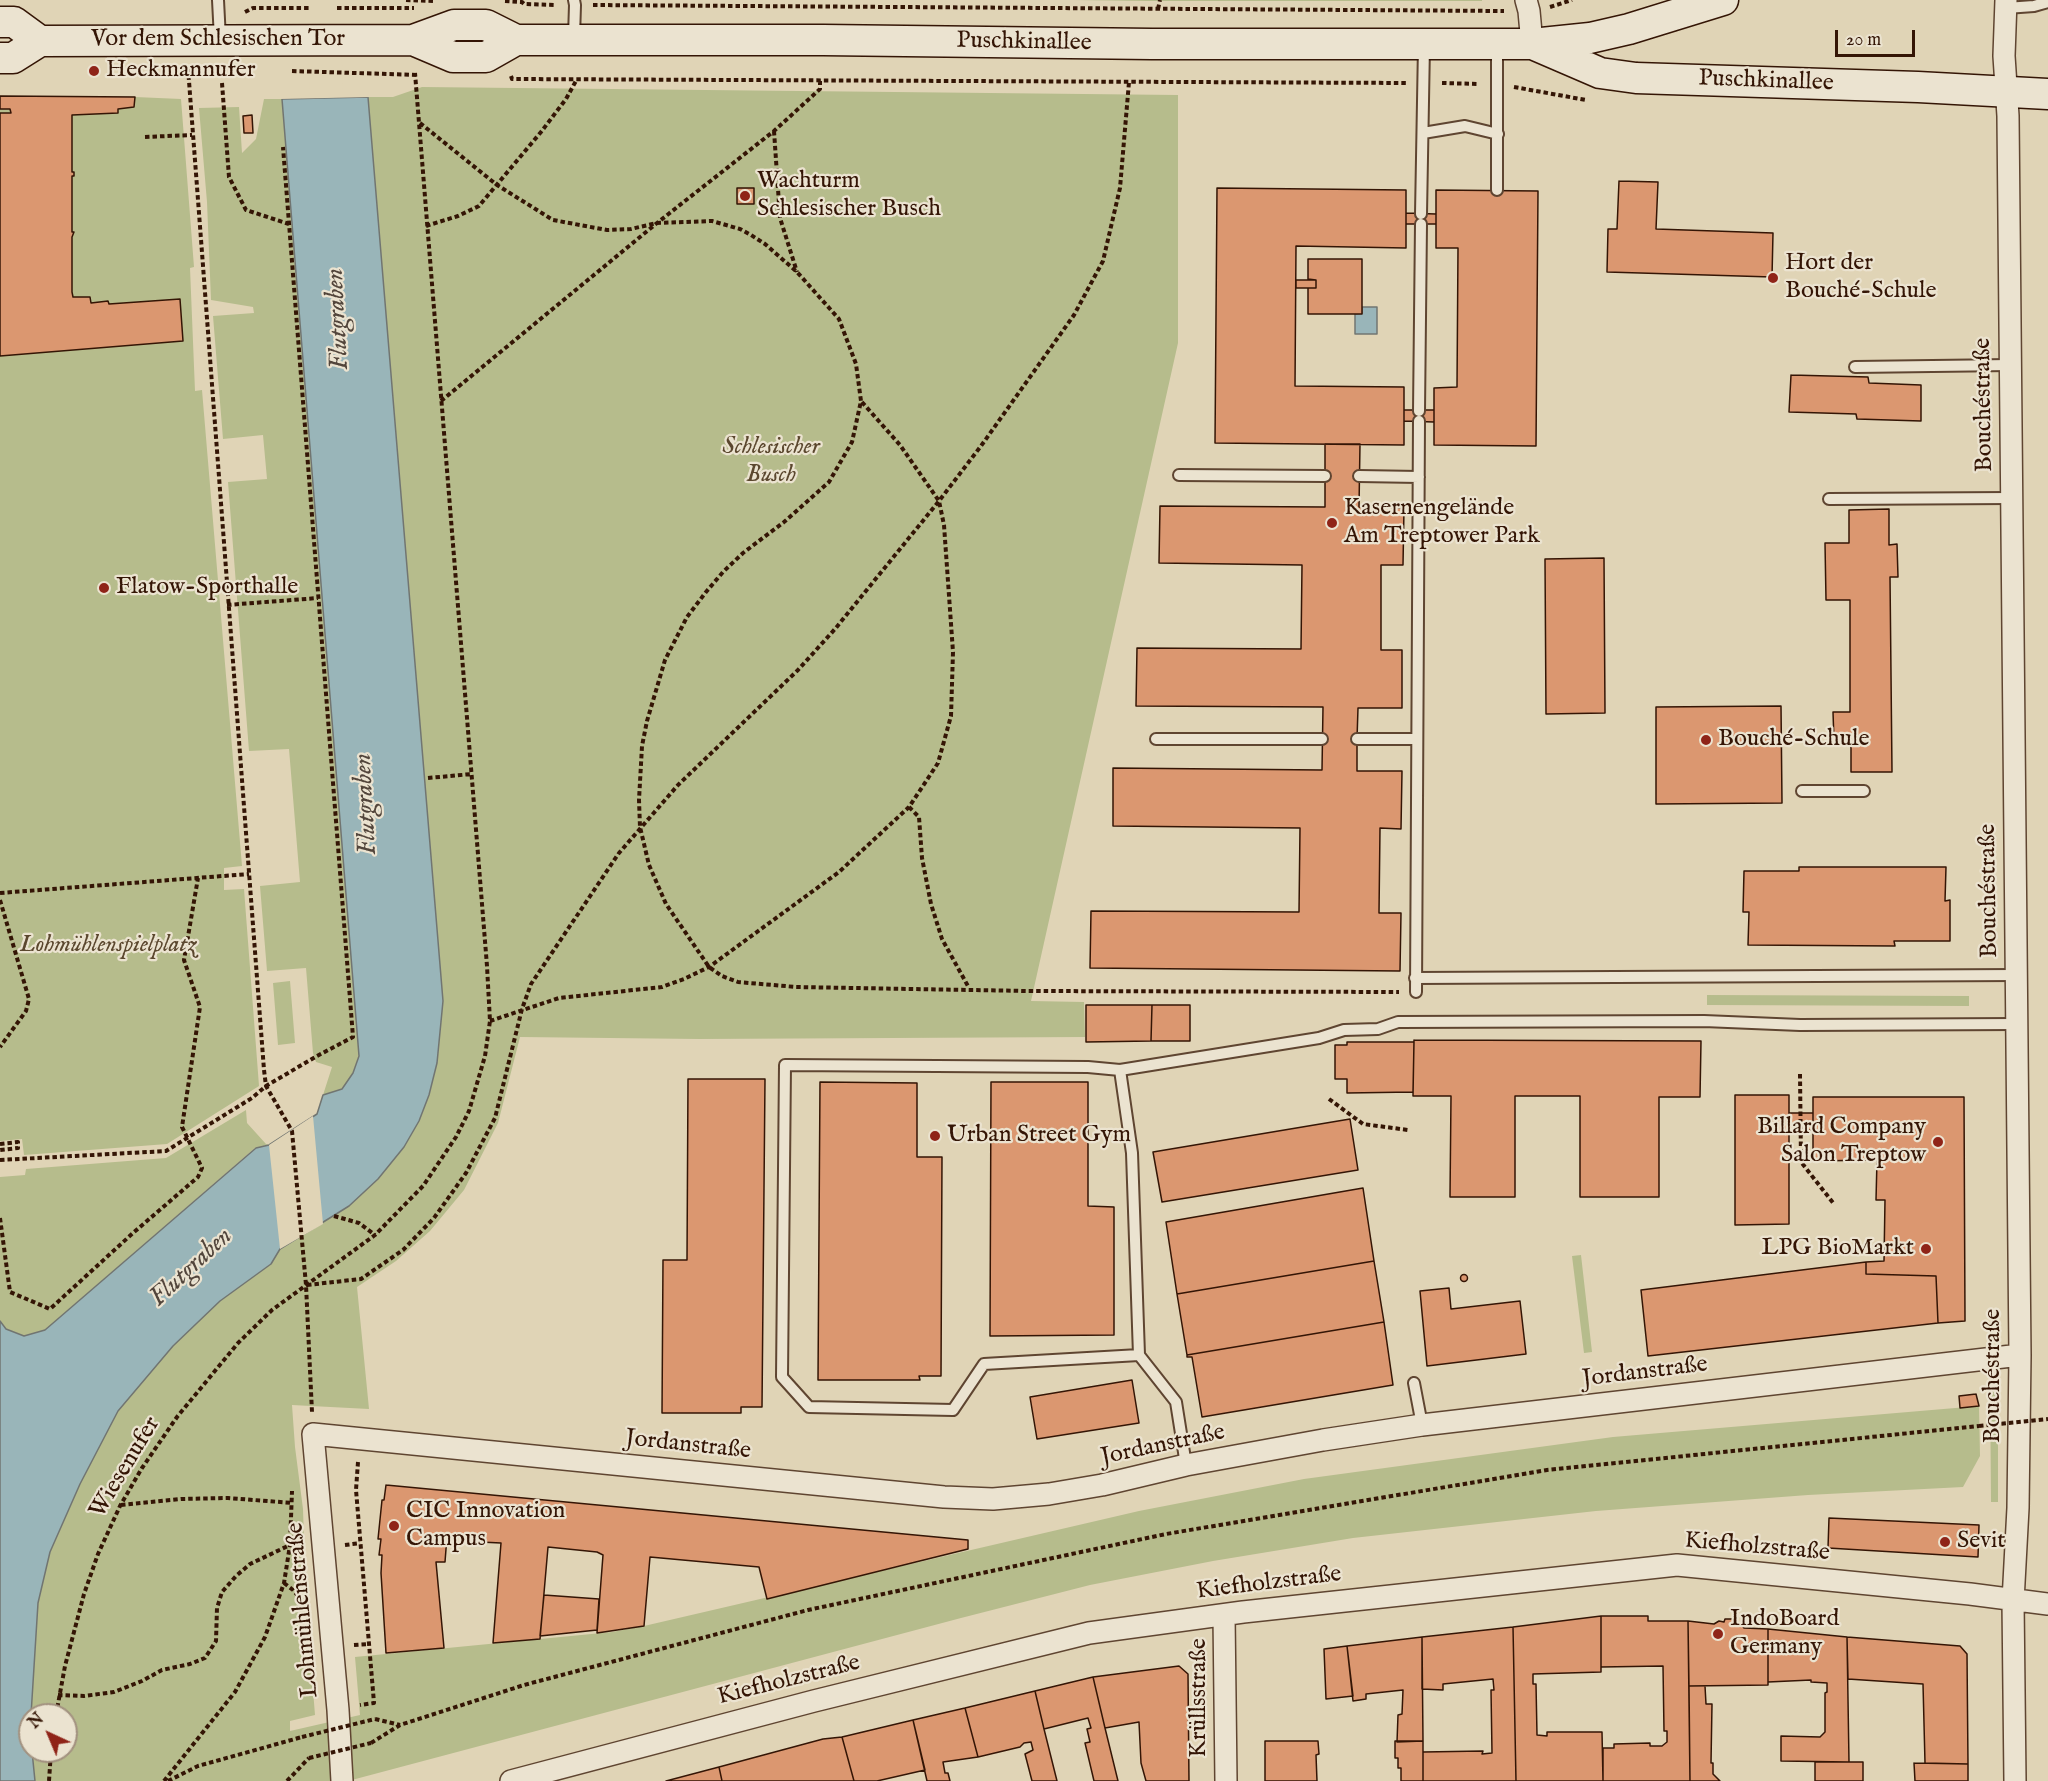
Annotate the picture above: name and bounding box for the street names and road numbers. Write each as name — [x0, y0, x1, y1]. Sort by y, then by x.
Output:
street label: Vor dem Schlesischen Tor — [91, 26, 345, 54]
street label: Puschkinallee — [956, 27, 1092, 59]
street label: Puschkinallee — [1698, 65, 1834, 99]
street label: Bouchéstraße — [1969, 338, 2001, 472]
street label: Bouchéstraße — [1974, 824, 2006, 958]
street label: Bouchéstraße — [1980, 1309, 2008, 1443]
street label: Jordanstraße — [1581, 1351, 1709, 1395]
street label: Wiesenufer — [85, 1412, 167, 1524]
street label: Jordanstraße — [1098, 1419, 1228, 1473]
street label: Jordanstraße — [624, 1425, 752, 1467]
street label: Lohmühlenstraße — [282, 1521, 326, 1699]
street label: Kiefholzstraße — [1683, 1527, 1831, 1569]
street label: Kiefholzstraße — [1195, 1561, 1343, 1607]
street label: Krüllsstraße — [1186, 1638, 1214, 1758]
street label: Kiefholzstraße — [715, 1649, 863, 1713]

